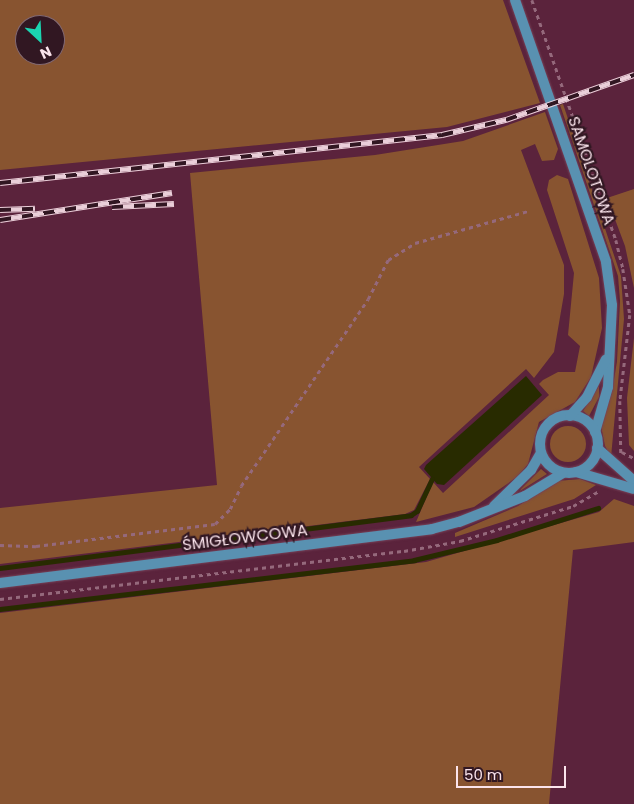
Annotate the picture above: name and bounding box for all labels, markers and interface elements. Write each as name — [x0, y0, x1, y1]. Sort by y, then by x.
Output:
north arrow — [15, 15, 65, 65]
text: N — [37, 41, 55, 64]
street label: SAMOLOTOWA — [563, 114, 619, 228]
street label: ŚMIGŁOWCOWA — [181, 521, 309, 555]
scale bar — [459, 756, 569, 788]
text: 50 m — [464, 764, 502, 785]

